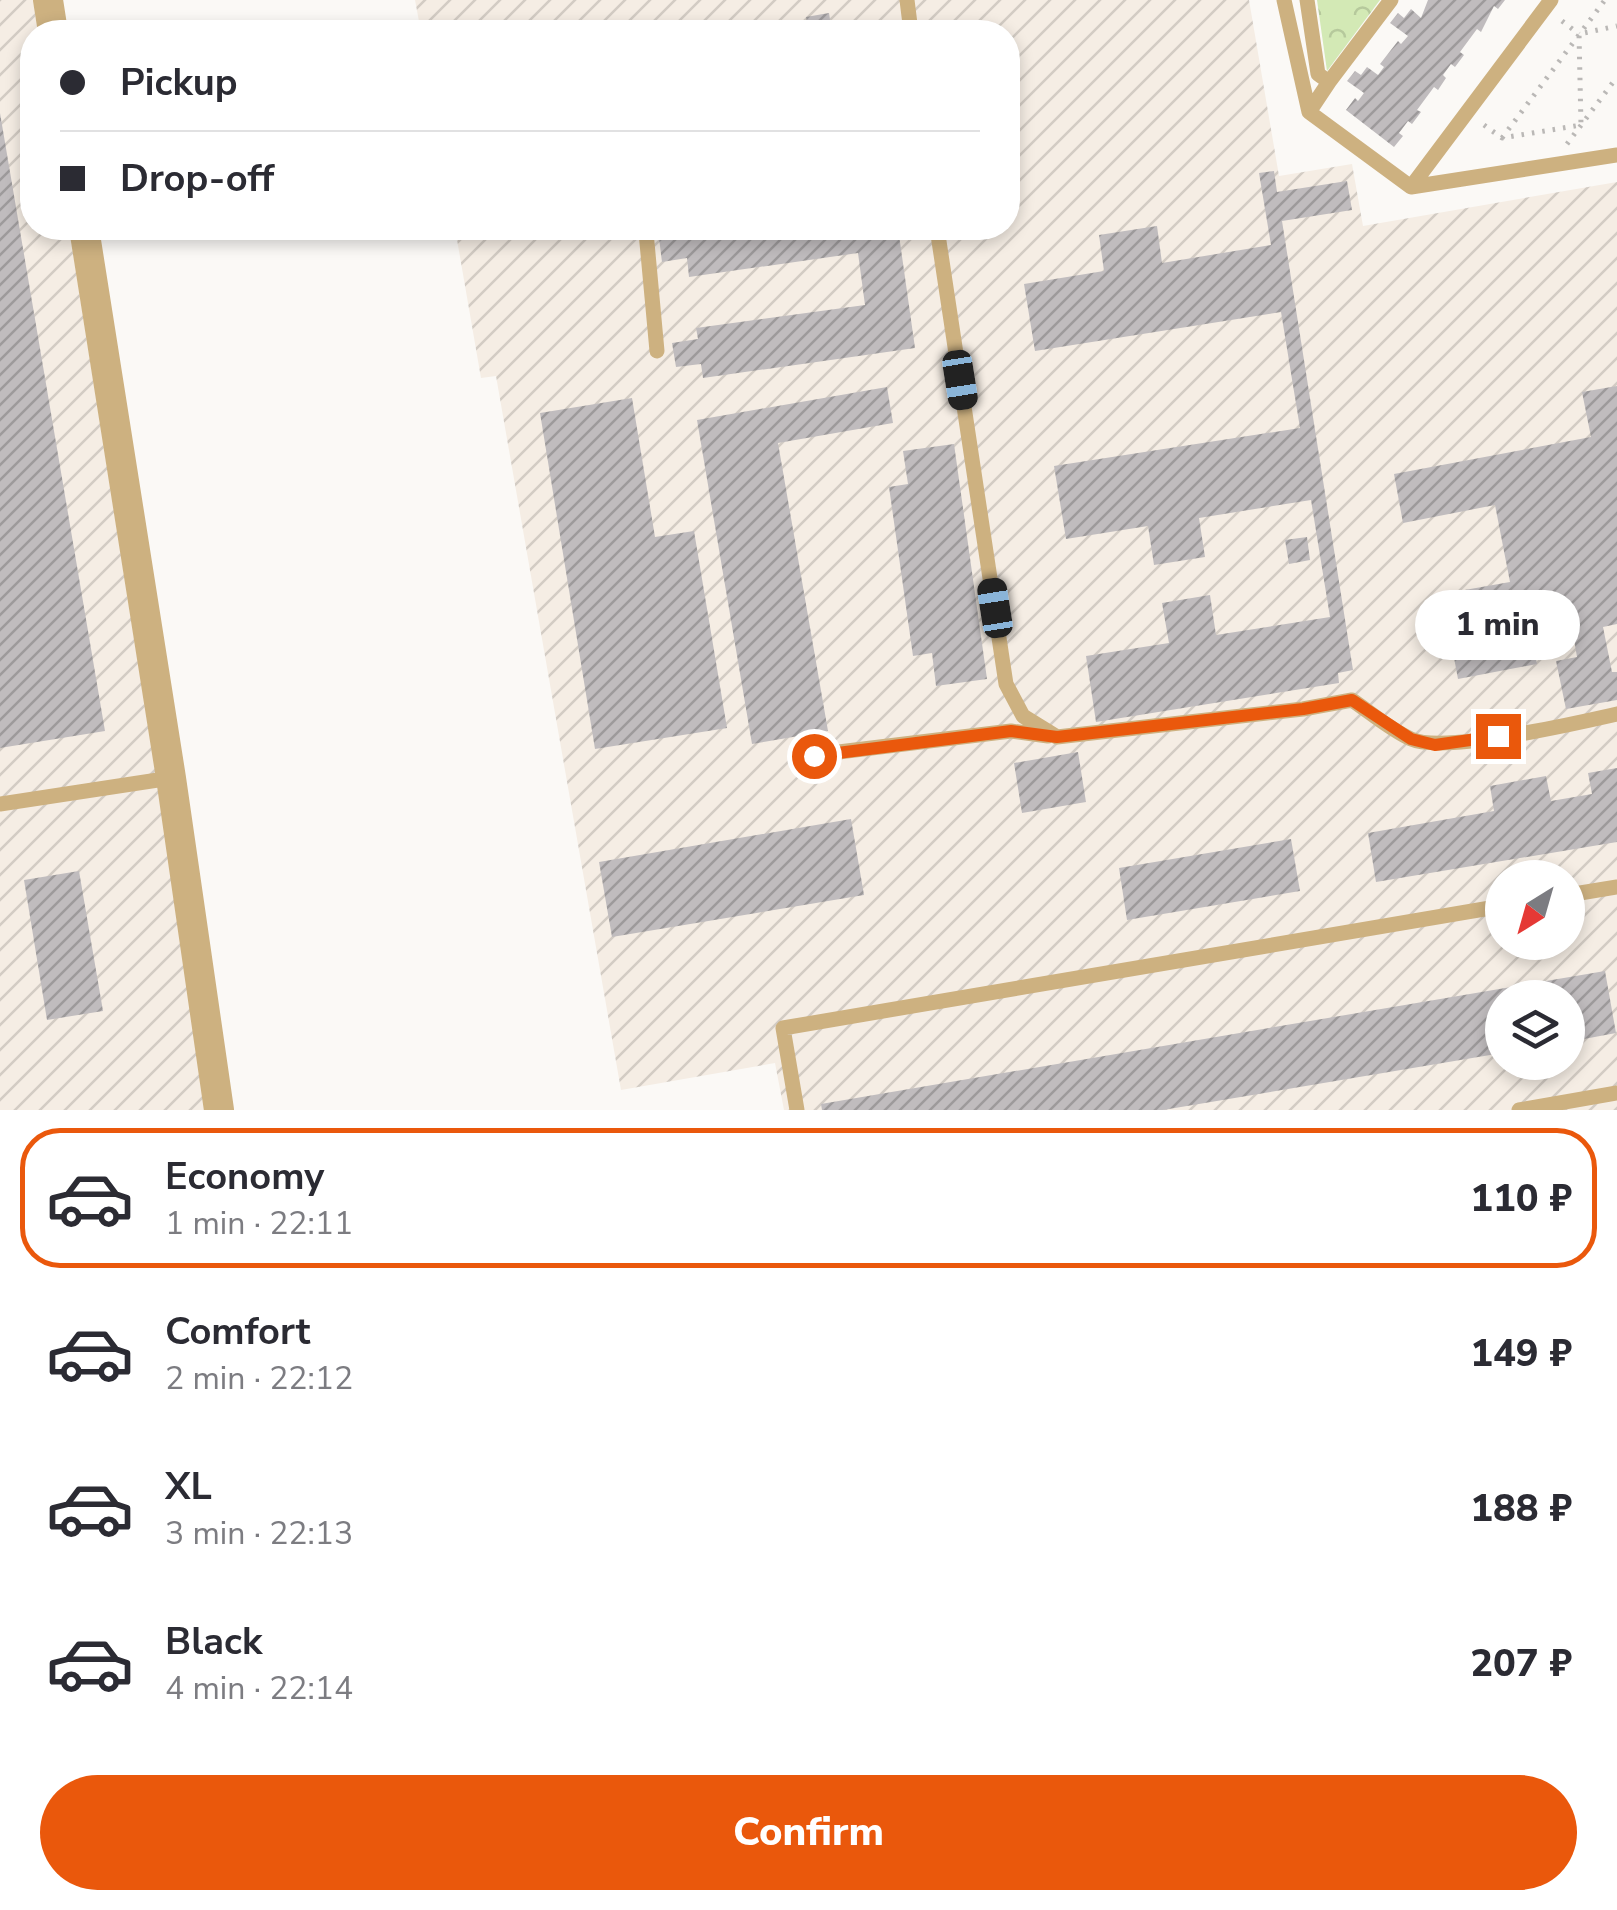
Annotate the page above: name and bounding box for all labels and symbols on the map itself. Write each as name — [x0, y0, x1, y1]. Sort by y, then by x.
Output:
car — [940, 348, 980, 412]
car — [975, 576, 1015, 640]
callout: 1 min — [1416, 591, 1580, 661]
route end — [1476, 714, 1521, 759]
route start — [792, 734, 837, 779]
north arrow — [1485, 860, 1585, 960]

